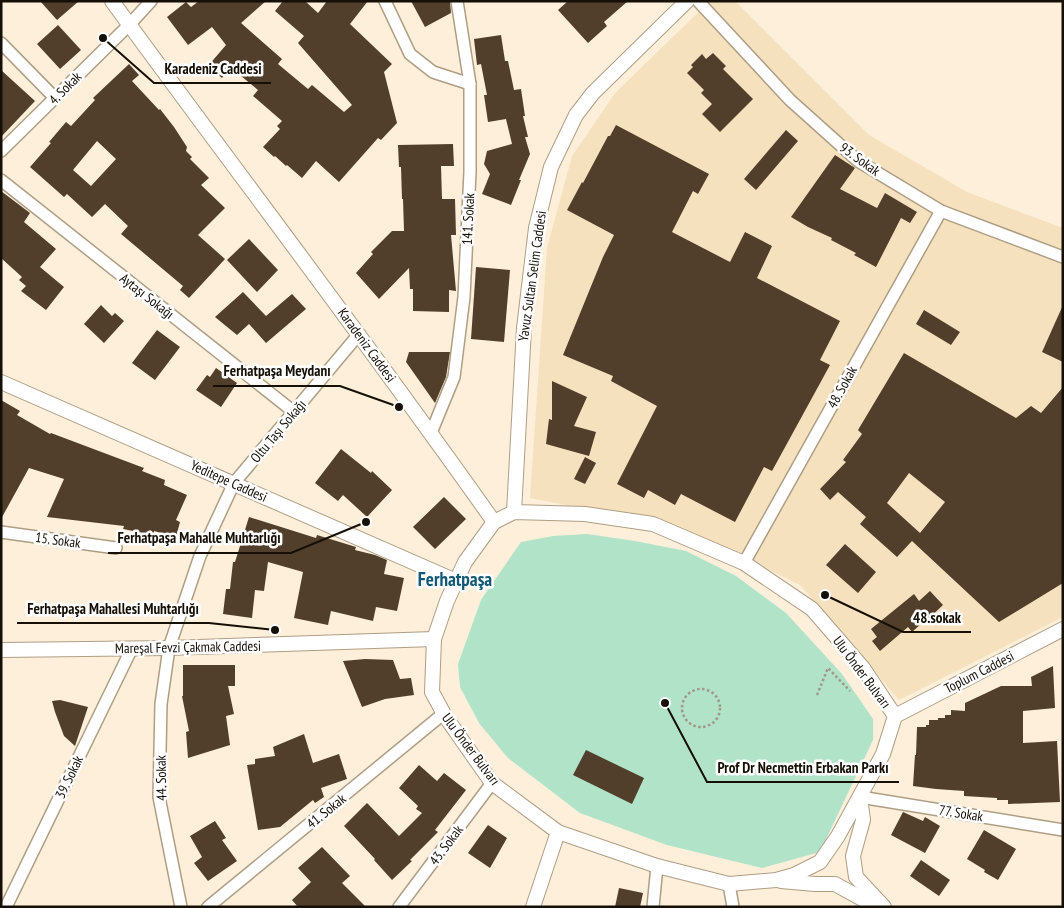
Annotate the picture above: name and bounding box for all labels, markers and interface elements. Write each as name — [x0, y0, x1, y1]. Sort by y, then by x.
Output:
callout: Karadeniz Caddesi — [154, 53, 271, 83]
text: Karadeniz Caddesi — [164, 59, 262, 78]
street label: 4. Sokak — [45, 67, 86, 108]
street label: 93. Sokak — [836, 138, 884, 180]
street label: 141. Sokak — [458, 192, 478, 245]
street label: Yavuz Sultan Selim Caddesi — [514, 209, 550, 343]
street label: Aytaşı Sokağı — [116, 269, 178, 323]
street label: Karadeniz Caddesi — [334, 304, 400, 386]
callout: Ferhatpaşa Meydanı — [213, 356, 340, 386]
text: Ferhatpaşa Meydanı — [223, 361, 331, 380]
street label: 48. Sokak — [823, 362, 861, 411]
street label: Oltu Taşı Sokağı — [246, 396, 310, 466]
street label: Yeditepe Caddesi — [188, 456, 270, 506]
callout: Ferhatpaşa Mahalle Muhtarlığı — [108, 523, 291, 553]
street label: 15. Sokak — [34, 528, 82, 552]
text: Ferhatpaşa Mahalle Muhtarlığı — [117, 528, 281, 547]
district label: Ferhatpaşa — [418, 567, 492, 591]
callout: Ferhatpaşa Mahallesi Muhtarlığı — [17, 593, 209, 623]
text: Ferhatpaşa Mahallesi Muhtarlığı — [27, 599, 199, 618]
callout: 48.sokak — [903, 602, 971, 632]
text: 48.sokak — [913, 608, 962, 627]
street label: Ulu Önder Bulvarı — [829, 632, 895, 712]
street label: Mareşal Fevzi Çakmak Caddesi — [115, 637, 261, 657]
street label: Toplum Caddesi — [941, 647, 1017, 697]
street label: Ulu Önder Bulvarı — [438, 709, 504, 789]
street label: 39. Sokak — [51, 752, 87, 801]
callout: Prof Dr Necmettin Erbakan Parkı — [707, 752, 899, 782]
street label: 44. Sokak — [152, 754, 170, 801]
text: Prof Dr Necmettin Erbakan Parkı — [717, 758, 889, 777]
street label: 41. Sokak — [303, 789, 350, 832]
street label: 77. Sokak — [938, 801, 985, 825]
street label: 43. Sokak — [425, 821, 467, 869]

